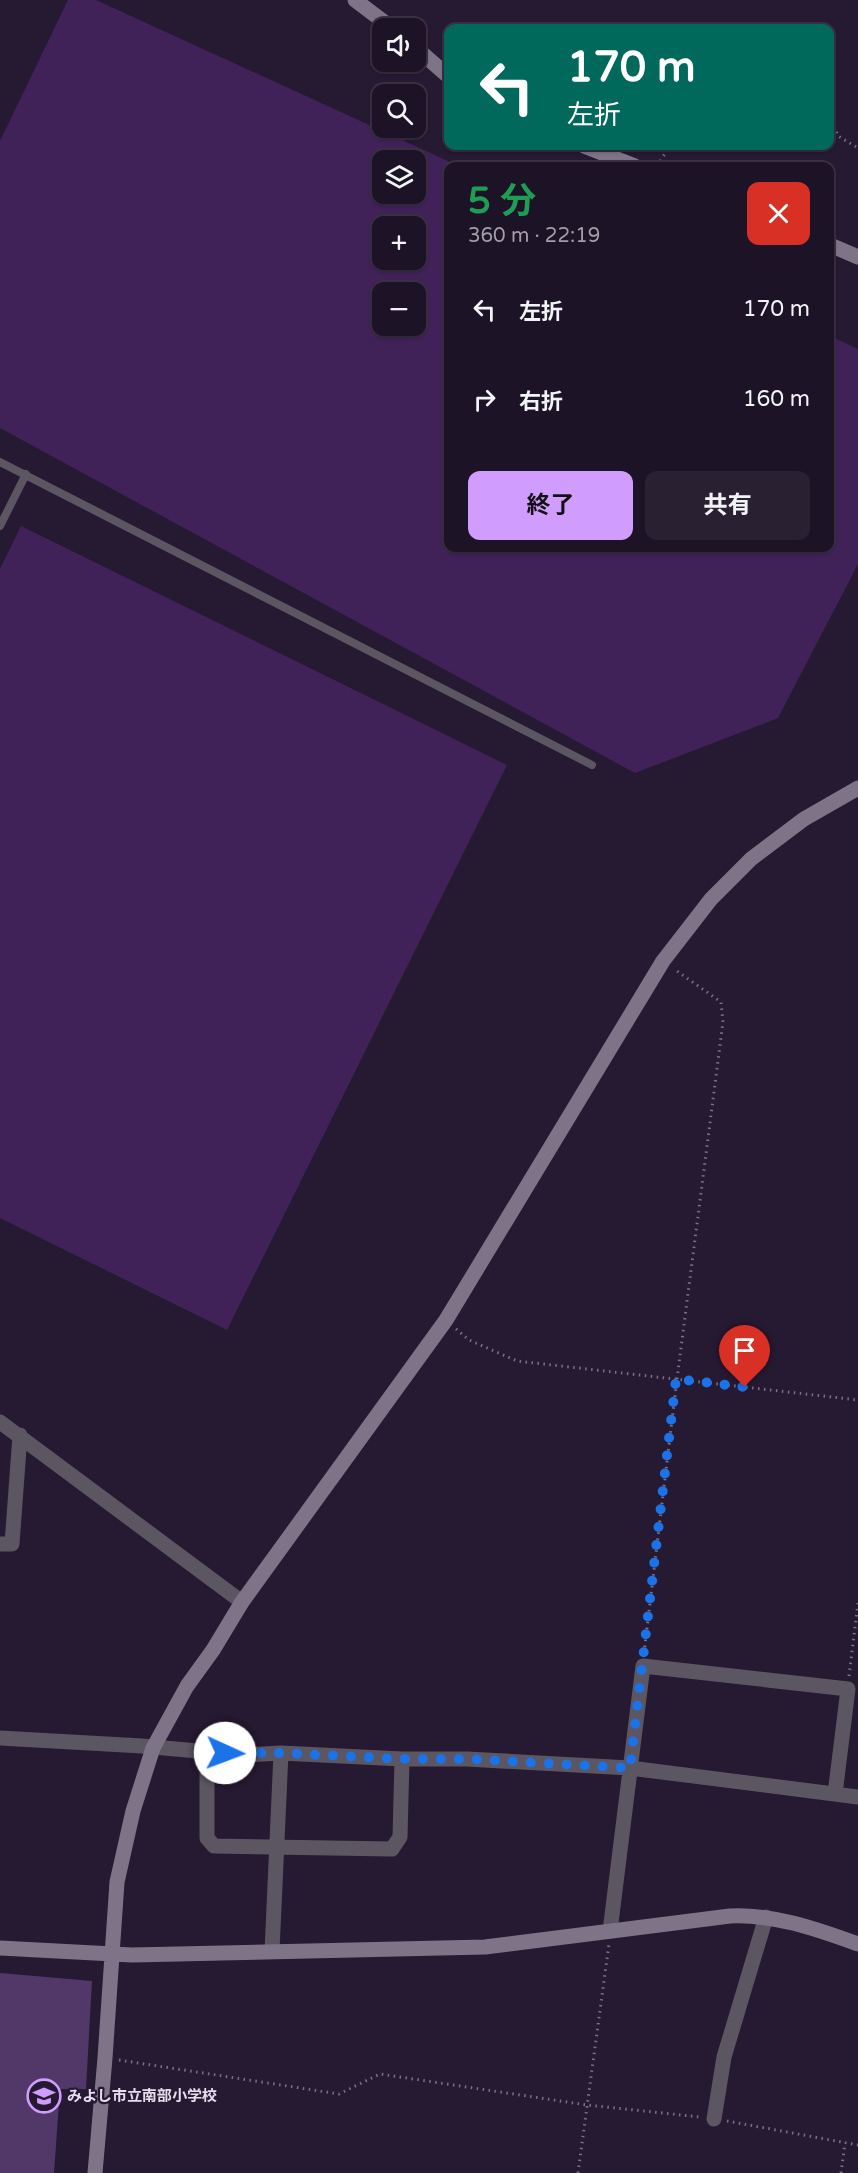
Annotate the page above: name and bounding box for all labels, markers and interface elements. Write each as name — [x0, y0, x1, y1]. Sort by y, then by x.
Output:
map controls — [372, 18, 426, 336]
button: sound — [372, 18, 426, 72]
text: 170 m — [567, 42, 696, 93]
icon: left — [468, 48, 546, 126]
button: search — [372, 84, 426, 138]
text: 左折 — [567, 99, 621, 132]
button: layers — [372, 150, 426, 204]
text: 5 分 — [468, 180, 536, 223]
button: close — [747, 182, 810, 245]
button: + — [372, 216, 426, 270]
text: 360 m · 22:19 — [468, 224, 600, 248]
button: − — [372, 282, 426, 336]
icon: left — [468, 293, 501, 326]
text: 170 m — [743, 296, 810, 322]
text: 左折 — [519, 299, 563, 325]
icon: right — [468, 383, 501, 416]
text: 160 m — [743, 386, 810, 412]
text: 右折 — [519, 389, 563, 415]
button: 終了 — [468, 471, 633, 540]
button: 共有 — [645, 471, 810, 540]
pin — [719, 1325, 770, 1387]
icon: arrive — [728, 1334, 761, 1367]
position arrow — [193, 1721, 257, 1785]
school or university icon: みよし市立南部小学校 — [26, 2078, 62, 2114]
place label: みよし市立南部小学校 — [67, 2087, 217, 2105]

